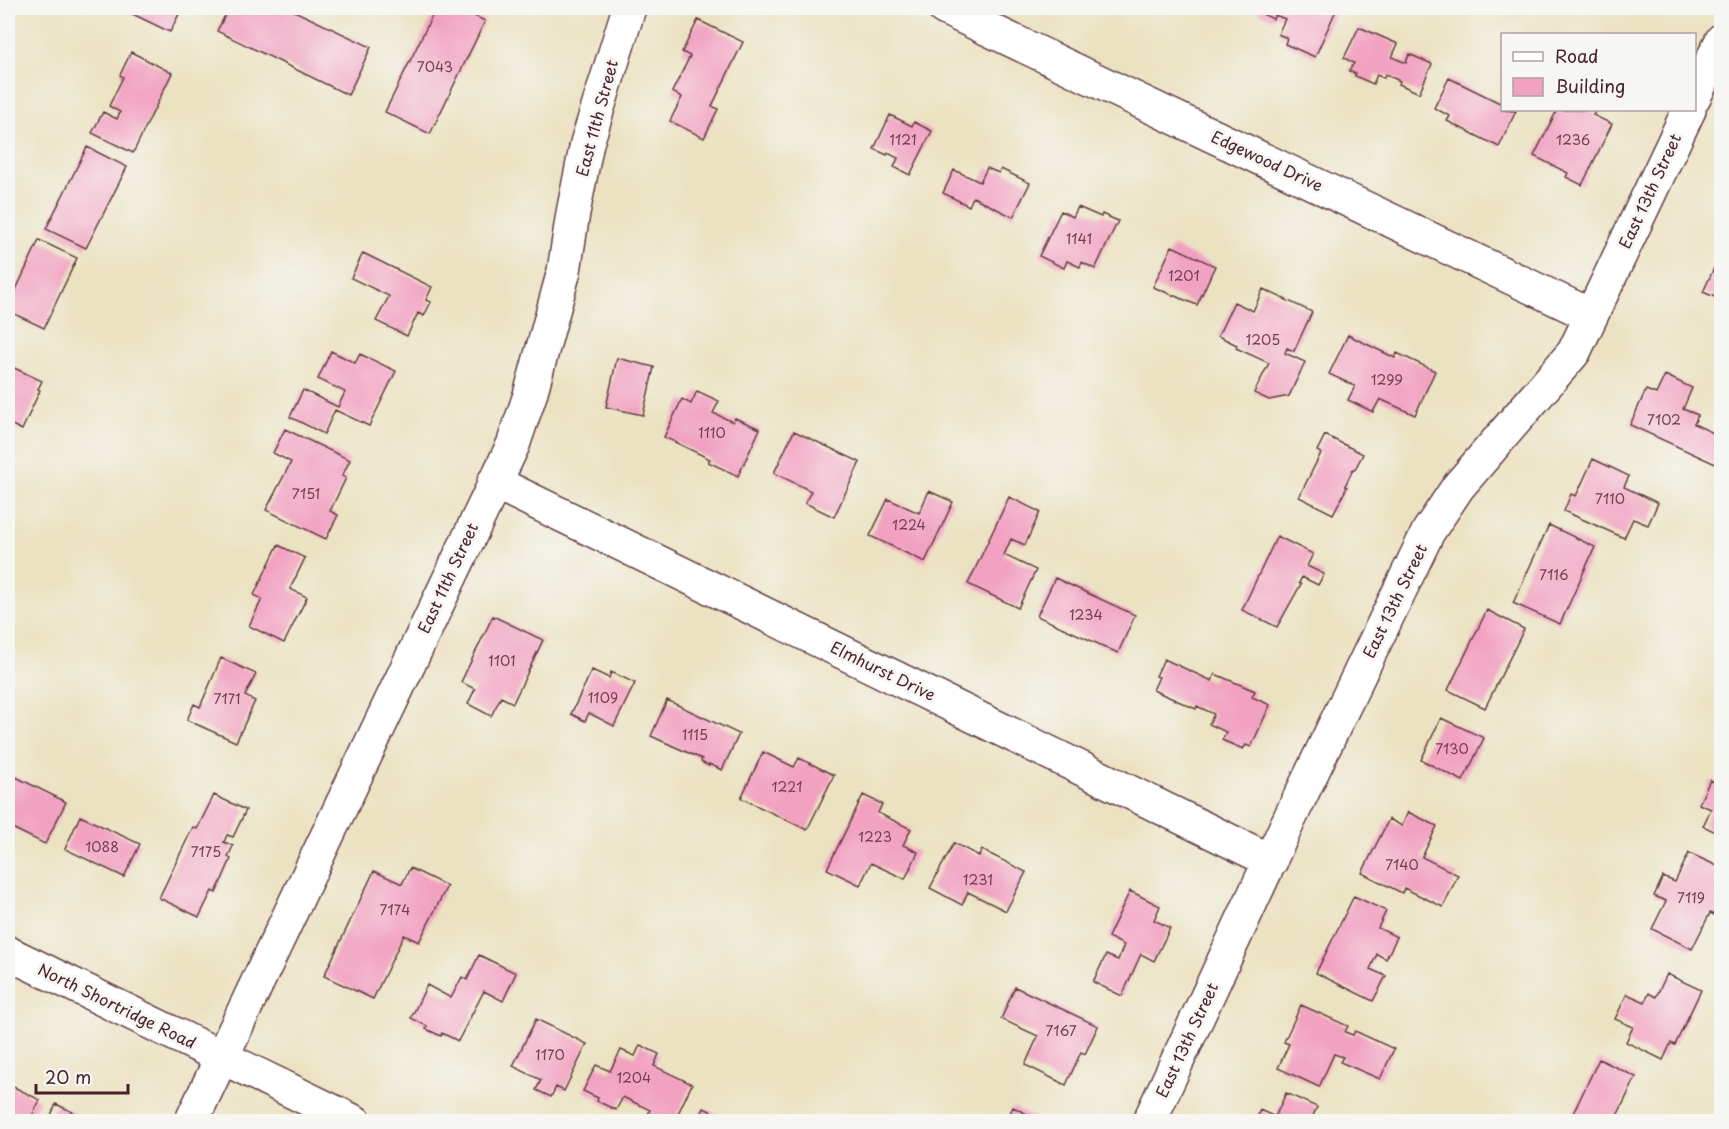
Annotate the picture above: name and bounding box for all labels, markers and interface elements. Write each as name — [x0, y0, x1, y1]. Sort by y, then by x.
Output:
legend — [1501, 33, 1696, 111]
text: Road — [1555, 42, 1599, 69]
house number: 7043 — [417, 56, 453, 77]
street label: East 11th Street — [569, 56, 623, 179]
text: Building — [1555, 72, 1625, 99]
street label: Edgewood Drive — [1208, 124, 1327, 197]
house number: 1121 — [890, 129, 916, 150]
house number: 1236 — [1556, 129, 1590, 150]
street label: East 13th Street — [1612, 129, 1686, 252]
house number: 1141 — [1066, 228, 1092, 249]
house number: 1201 — [1168, 265, 1200, 286]
house number: 1205 — [1246, 329, 1280, 350]
house number: 1299 — [1371, 369, 1403, 390]
house number: 7102 — [1647, 409, 1681, 430]
house number: 1110 — [698, 422, 726, 443]
house number: 7151 — [292, 483, 320, 504]
house number: 7110 — [1595, 488, 1625, 509]
house number: 1224 — [892, 514, 926, 535]
street label: East 11th Street — [411, 518, 483, 637]
street label: East 13th Street — [1356, 539, 1432, 662]
house number: 7116 — [1539, 564, 1569, 585]
house number: 1234 — [1069, 604, 1103, 625]
street label: Elmhurst Drive — [827, 634, 940, 706]
house number: 1101 — [488, 650, 516, 671]
house number: 1109 — [588, 687, 618, 708]
house number: 7171 — [214, 688, 240, 709]
house number: 1115 — [682, 724, 708, 745]
house number: 7130 — [1435, 738, 1469, 759]
house number: 1221 — [771, 776, 803, 797]
house number: 1223 — [858, 826, 892, 847]
house number: 1088 — [85, 836, 119, 857]
house number: 7175 — [191, 841, 221, 862]
house number: 7140 — [1385, 854, 1419, 875]
house number: 1231 — [963, 869, 993, 890]
house number: 7119 — [1677, 887, 1705, 908]
house number: 7174 — [380, 899, 410, 920]
street label: North Shortridge Road — [34, 956, 201, 1054]
street label: East 13th Street — [1149, 978, 1223, 1101]
house number: 7167 — [1045, 1020, 1077, 1041]
house number: 1170 — [535, 1044, 565, 1065]
scale bar — [36, 1057, 128, 1095]
text: 20 m — [45, 1063, 91, 1090]
house number: 1204 — [617, 1067, 651, 1088]

